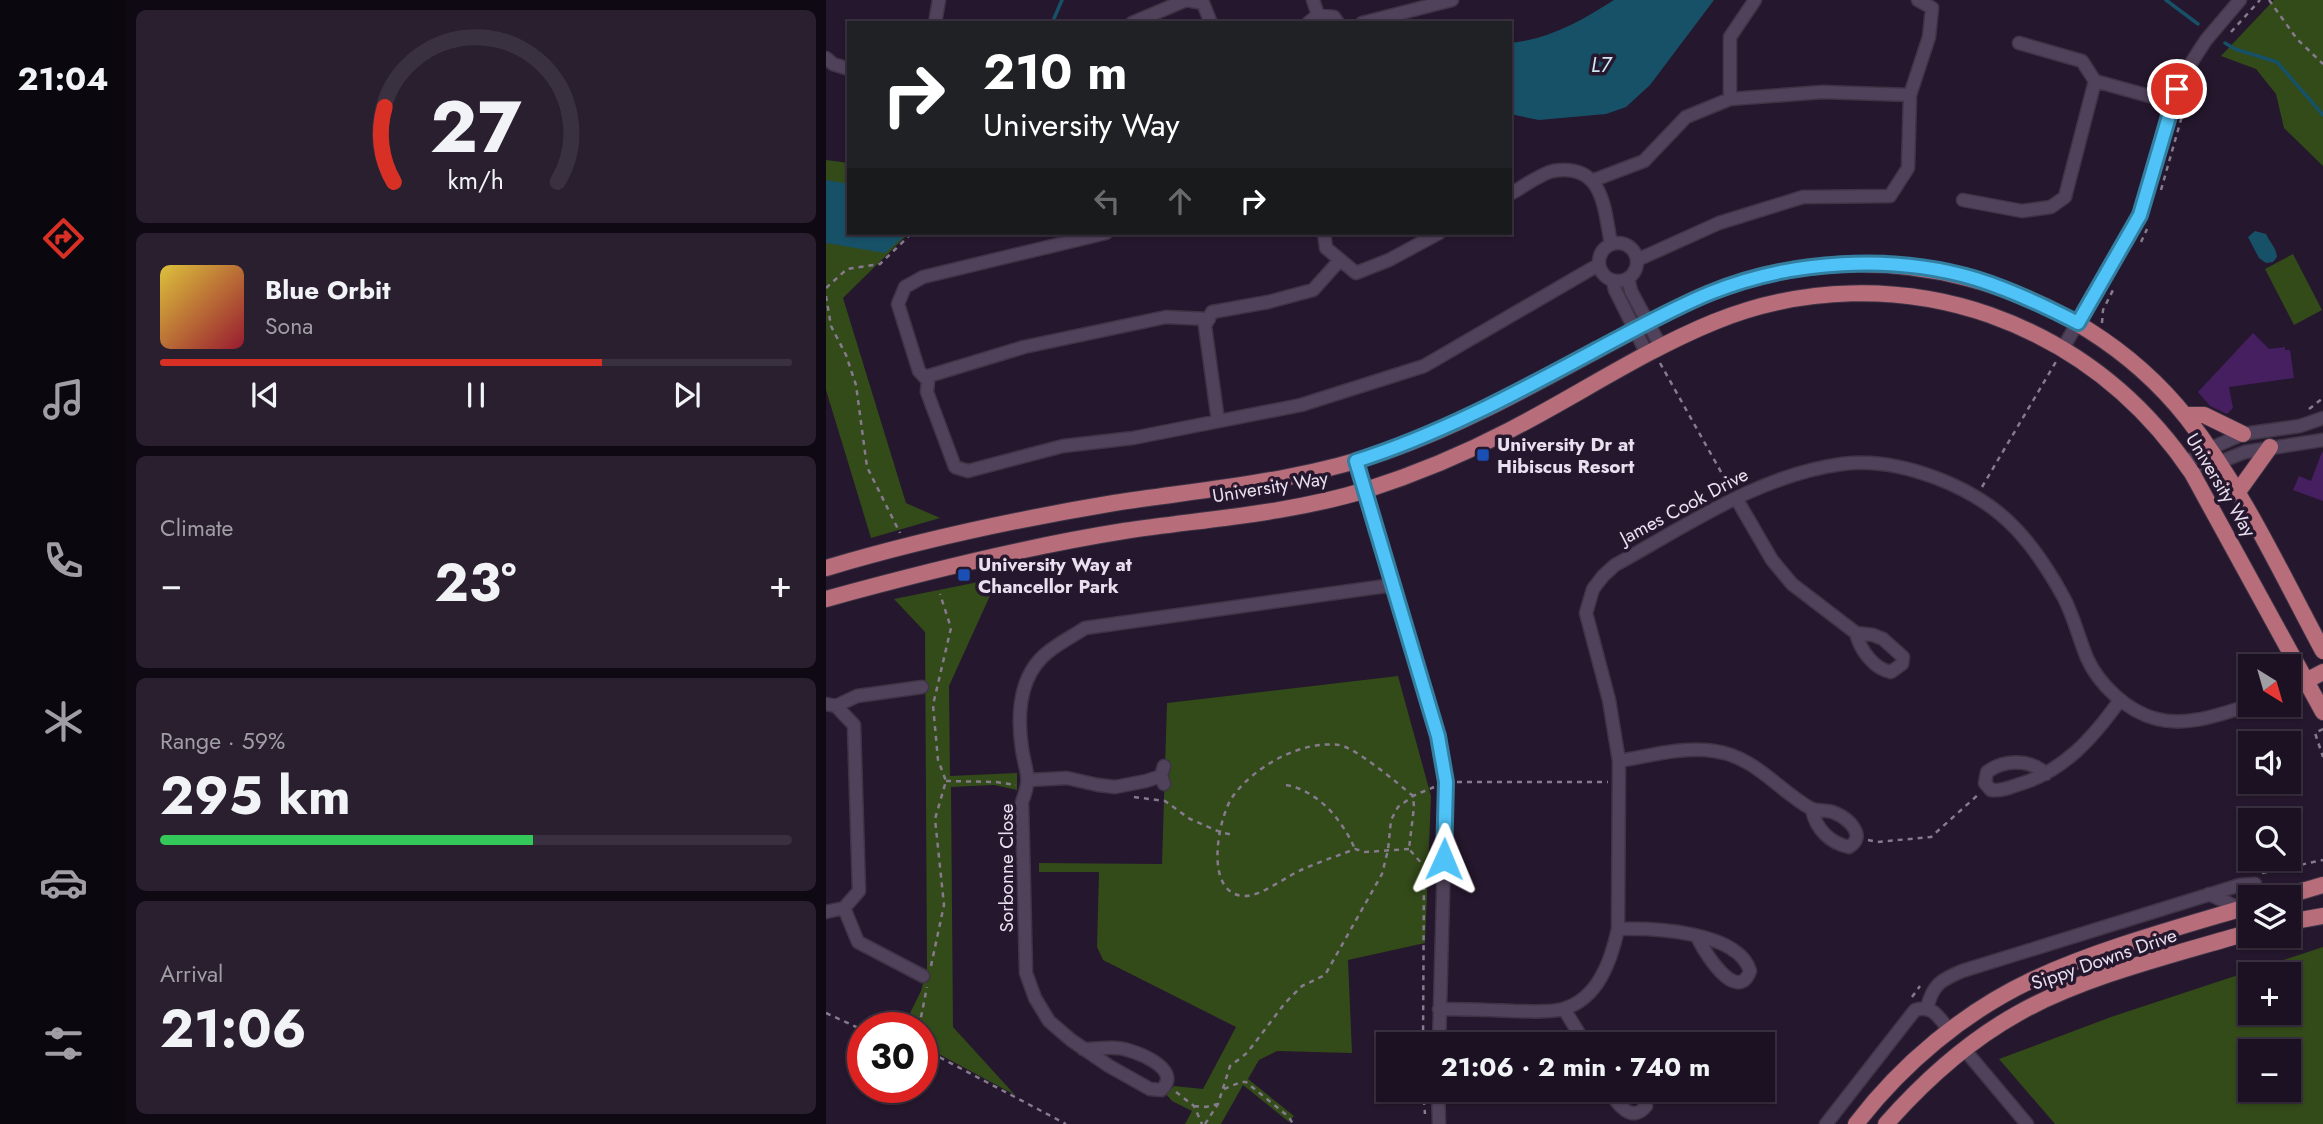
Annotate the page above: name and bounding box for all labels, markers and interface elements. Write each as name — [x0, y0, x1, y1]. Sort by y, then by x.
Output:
text: 210 m — [983, 37, 1127, 107]
icon: right — [868, 49, 959, 140]
water label: L7 — [1591, 50, 1613, 80]
text: 21:04 — [17, 56, 109, 102]
pin — [2147, 59, 2207, 119]
icon: arrive — [2158, 70, 2196, 108]
text: 27 — [430, 75, 522, 180]
text: University Way — [983, 102, 1180, 148]
text: km/h — [448, 162, 504, 198]
icon: left — [1088, 182, 1126, 220]
icon: ahead — [1161, 182, 1199, 220]
icon: right — [1234, 182, 1272, 220]
icon: directions — [39, 214, 88, 263]
text: Blue Orbit — [265, 271, 390, 309]
text: Sona — [265, 309, 313, 343]
icon: music — [39, 375, 88, 424]
icon: previous — [246, 376, 284, 414]
icon: pause — [457, 376, 495, 414]
icon: next — [668, 376, 706, 414]
street label: University Way — [2179, 428, 2263, 543]
place label: University Dr at Hibiscus Resort — [1497, 431, 1634, 480]
marker: University Dr at Hibiscus Resort — [1475, 447, 1491, 463]
street label: James Cook Drive — [1612, 461, 1753, 553]
street label: University Way — [1210, 464, 1330, 509]
text: Climate — [160, 511, 233, 545]
icon: phone — [39, 536, 88, 585]
text: 23° — [435, 545, 516, 621]
place label: University Way at Chancellor Park — [978, 551, 1132, 600]
text: − — [160, 556, 182, 611]
text: + — [769, 556, 792, 611]
marker: University Way at Chancellor Park — [956, 567, 972, 583]
north arrow — [2238, 654, 2301, 718]
map controls — [2238, 654, 2301, 1102]
icon: climate — [39, 697, 88, 746]
text: Range · 59% — [160, 724, 285, 758]
button: sound — [2238, 731, 2301, 794]
text: 295 km — [160, 758, 351, 834]
street label: Sorbonne Close — [993, 803, 1020, 933]
button: search — [2238, 808, 2301, 871]
position arrow — [1407, 822, 1481, 896]
icon: car — [39, 858, 88, 907]
button: layers — [2238, 885, 2301, 948]
street label: Sippy Downs Drive — [2028, 921, 2181, 997]
text: Arrival — [160, 957, 223, 991]
button: + — [2238, 962, 2301, 1025]
text: 21:06 — [160, 991, 307, 1067]
speed limit sign: 30 — [847, 1012, 938, 1103]
icon: filters — [39, 1019, 88, 1068]
button: − — [2238, 1039, 2301, 1102]
text: 21:06 · 2 min · 740 m — [1441, 1048, 1710, 1086]

